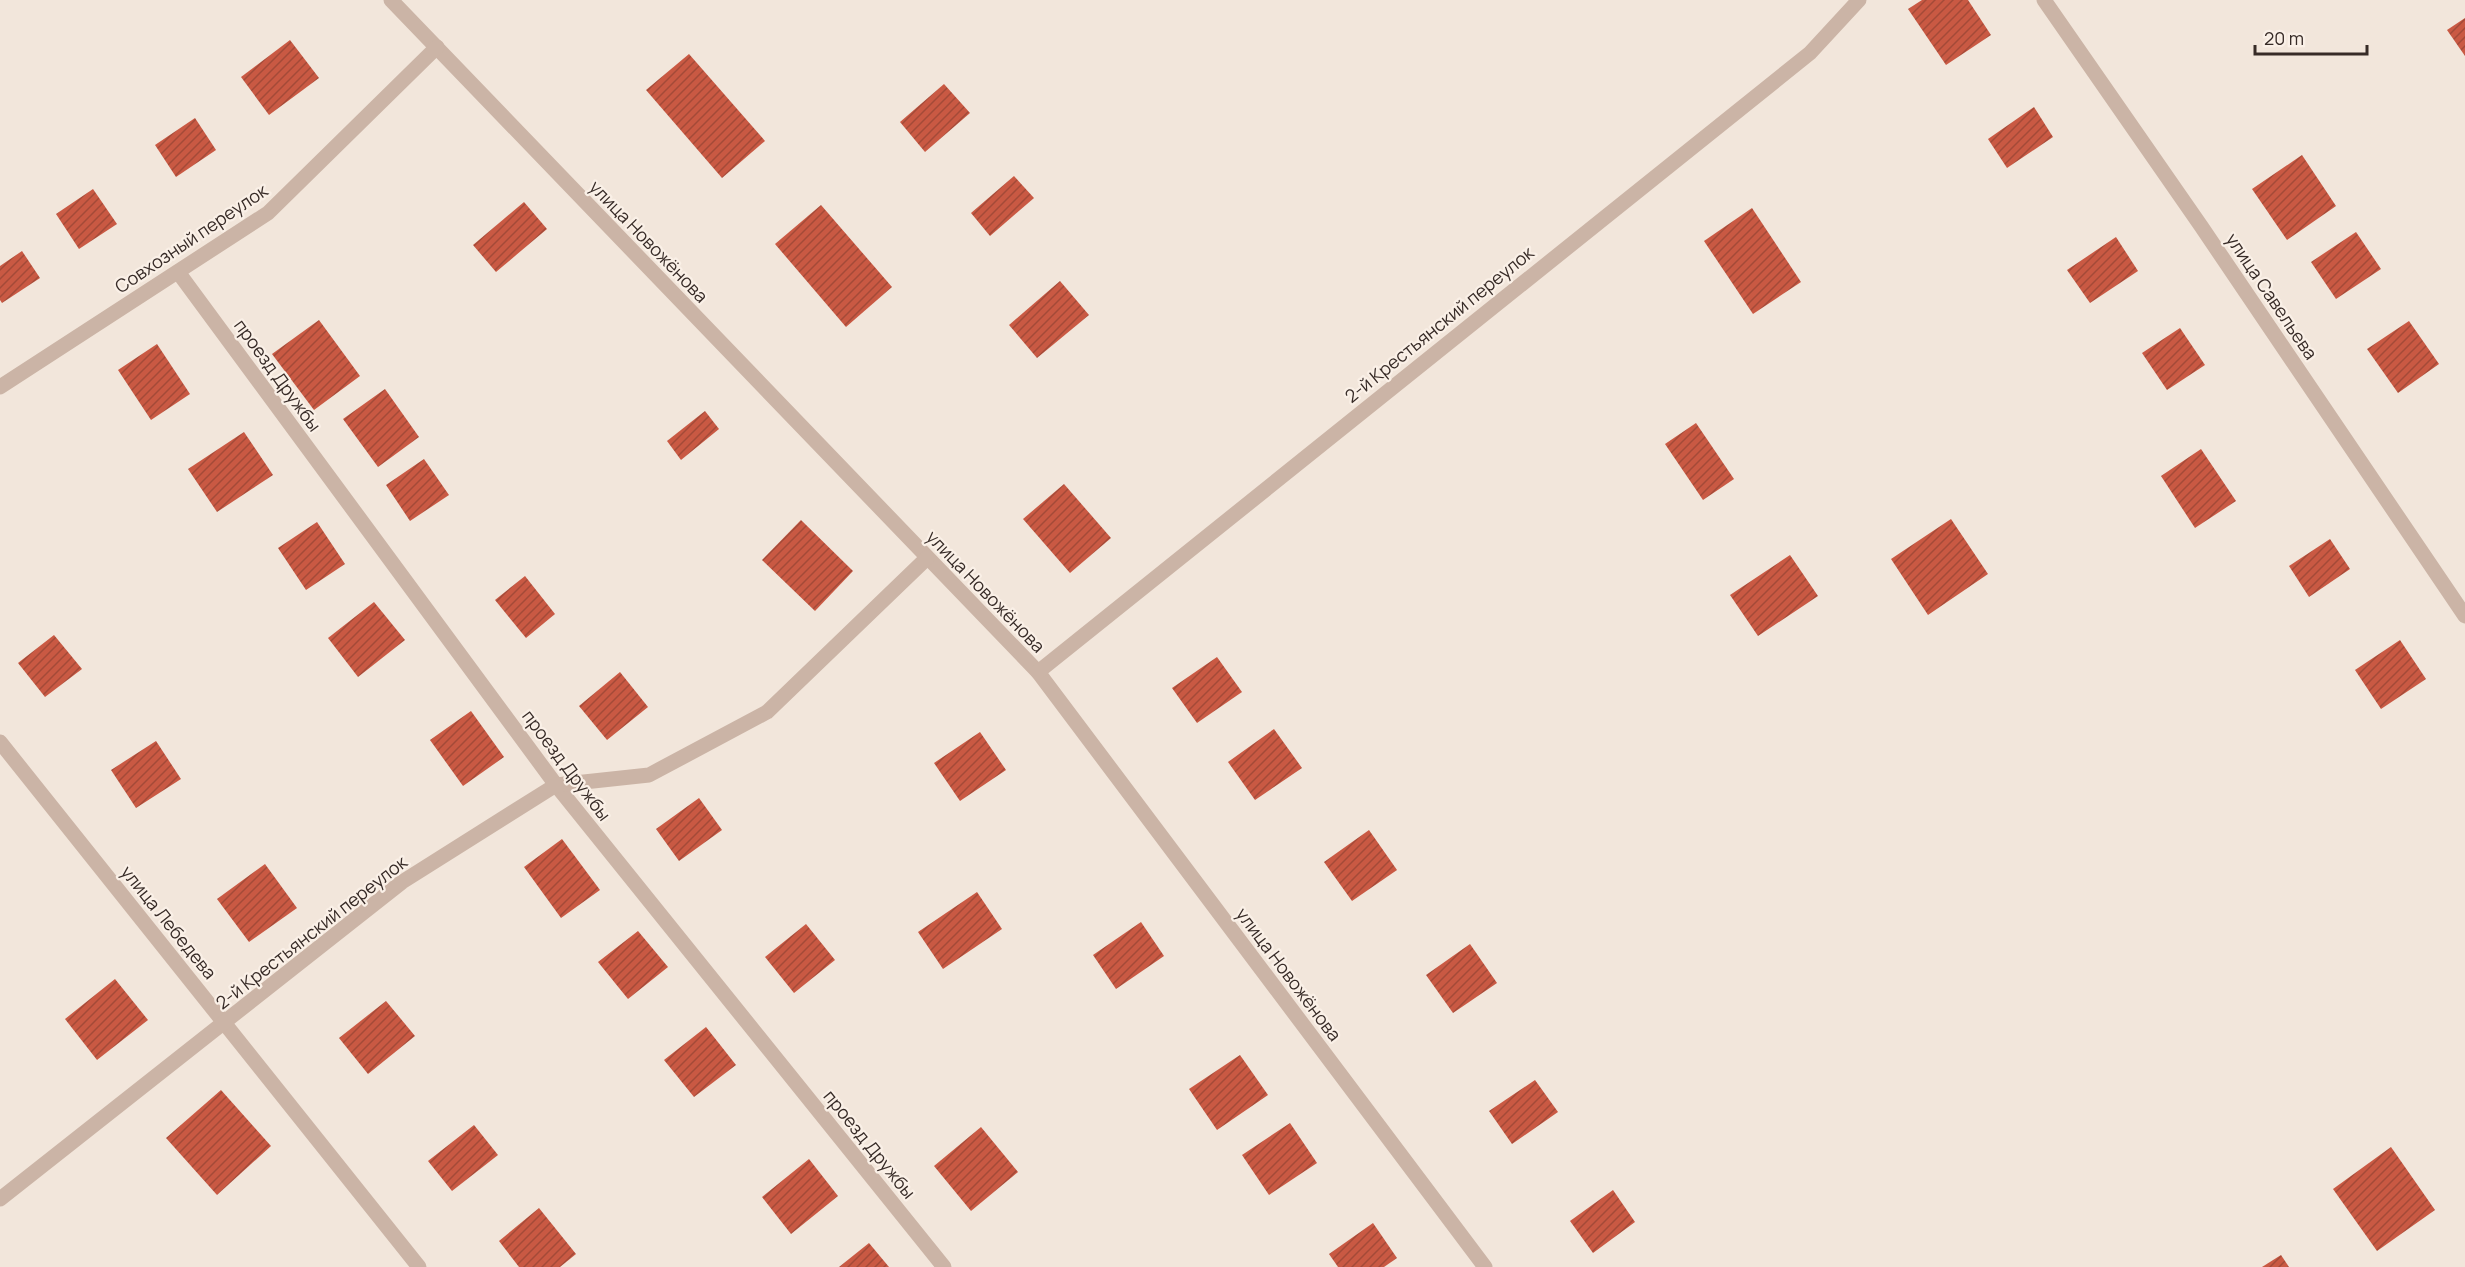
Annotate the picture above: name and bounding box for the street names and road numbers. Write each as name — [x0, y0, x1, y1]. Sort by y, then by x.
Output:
street label: улица Новожёнова — [584, 175, 714, 307]
street label: Совхозный переулок — [110, 177, 273, 298]
street label: улица Савельева — [2221, 228, 2323, 364]
street label: 2-й Крестьянский переулок — [1340, 240, 1539, 408]
street label: проезд Дружбы — [229, 314, 327, 436]
street label: улица Новожёнова — [921, 525, 1051, 657]
street label: проезд Дружбы — [517, 705, 617, 825]
street label: 2-й Крестьянский переулок — [210, 849, 412, 1014]
street label: улица Лебедева — [116, 860, 222, 984]
street label: улица Новожёнова — [1231, 902, 1347, 1046]
street label: проезд Дружбы — [819, 1085, 921, 1203]

